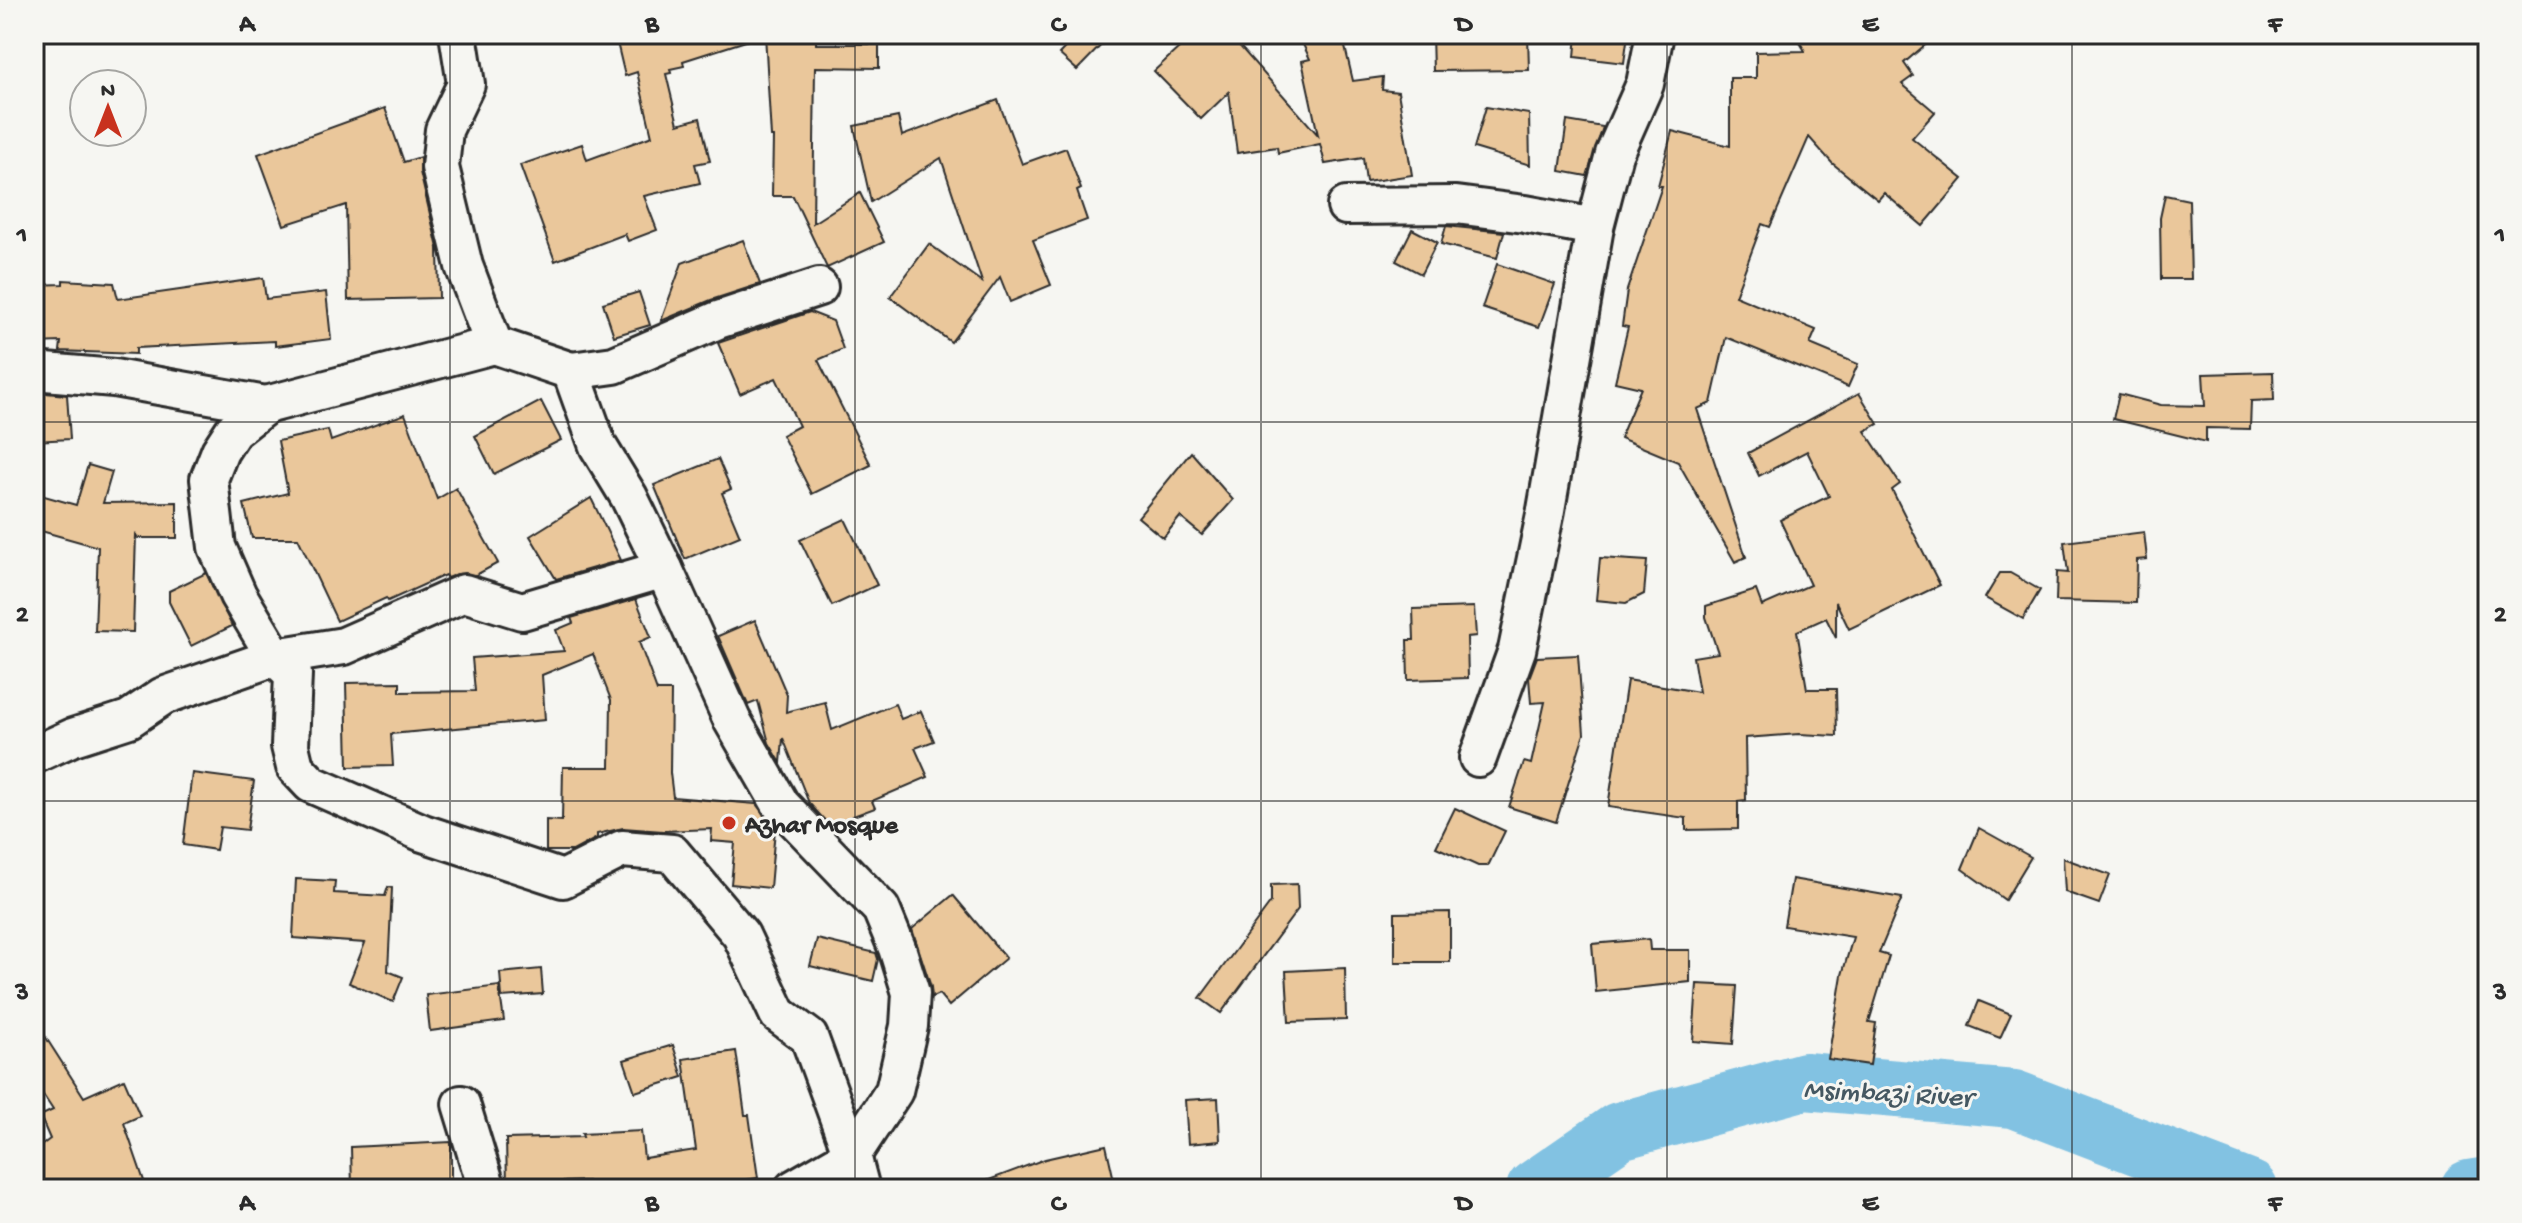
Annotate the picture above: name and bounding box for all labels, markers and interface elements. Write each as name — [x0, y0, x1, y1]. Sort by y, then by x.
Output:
text: A — [238, 11, 256, 42]
text: B — [644, 11, 660, 42]
text: C — [1051, 11, 1068, 42]
text: D — [1454, 11, 1474, 42]
text: E — [1862, 11, 1880, 42]
text: F — [2267, 11, 2283, 42]
north arrow — [68, 68, 148, 148]
text: N — [101, 79, 115, 105]
text: 1 — [16, 222, 27, 253]
text: 1 — [2494, 222, 2505, 253]
text: 2 — [16, 601, 29, 632]
text: 2 — [2494, 601, 2507, 632]
place label: Azhar Mosque — [744, 812, 899, 843]
marker: Azhar Mosque — [720, 814, 738, 832]
text: 3 — [14, 979, 29, 1010]
text: 3 — [2492, 979, 2507, 1010]
water label: Msimbazi River — [1803, 1075, 1978, 1117]
text: A — [238, 1190, 256, 1221]
text: B — [644, 1190, 660, 1221]
text: C — [1051, 1190, 1068, 1221]
text: D — [1454, 1190, 1474, 1221]
text: E — [1862, 1190, 1880, 1221]
text: F — [2267, 1190, 2283, 1221]

